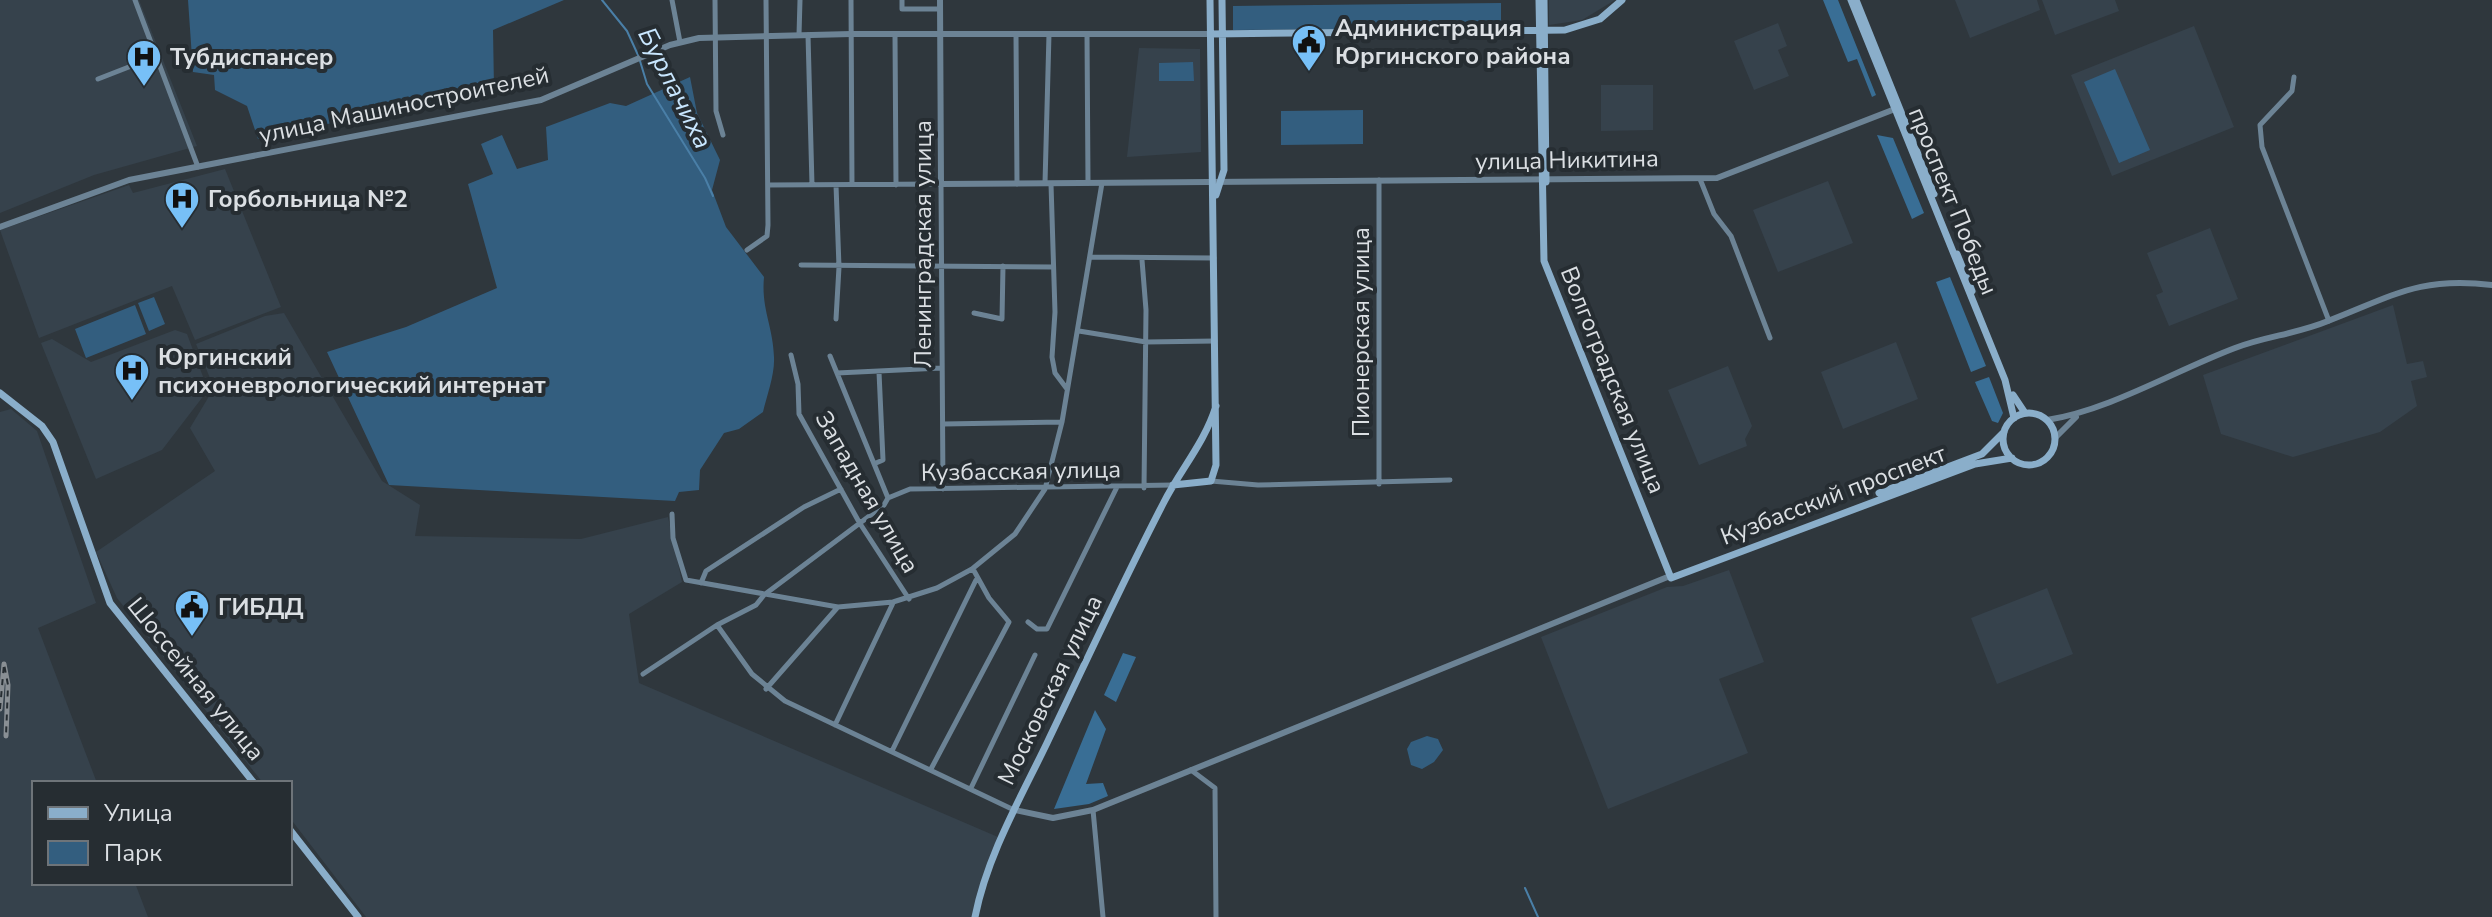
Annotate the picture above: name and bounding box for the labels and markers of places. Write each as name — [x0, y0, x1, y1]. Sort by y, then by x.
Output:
place label: Администрация Юргинского района — [1335, 12, 1571, 72]
public building icon: Администрация Юргинского района — [1290, 23, 1328, 73]
hospital icon: Тубдиспансер — [125, 38, 163, 88]
place label: Тубдиспансер — [170, 41, 334, 73]
hospital icon: Горбольница №2 — [163, 180, 201, 230]
place label: Горбольница №2 — [208, 183, 408, 215]
place label: Юргинский психоневрологический интернат — [158, 341, 546, 401]
hospital icon: Юргинский психоневрологический интернат — [113, 352, 151, 402]
public building icon: ГИБДД — [173, 588, 211, 638]
place label: ГИБДД — [218, 591, 304, 623]

